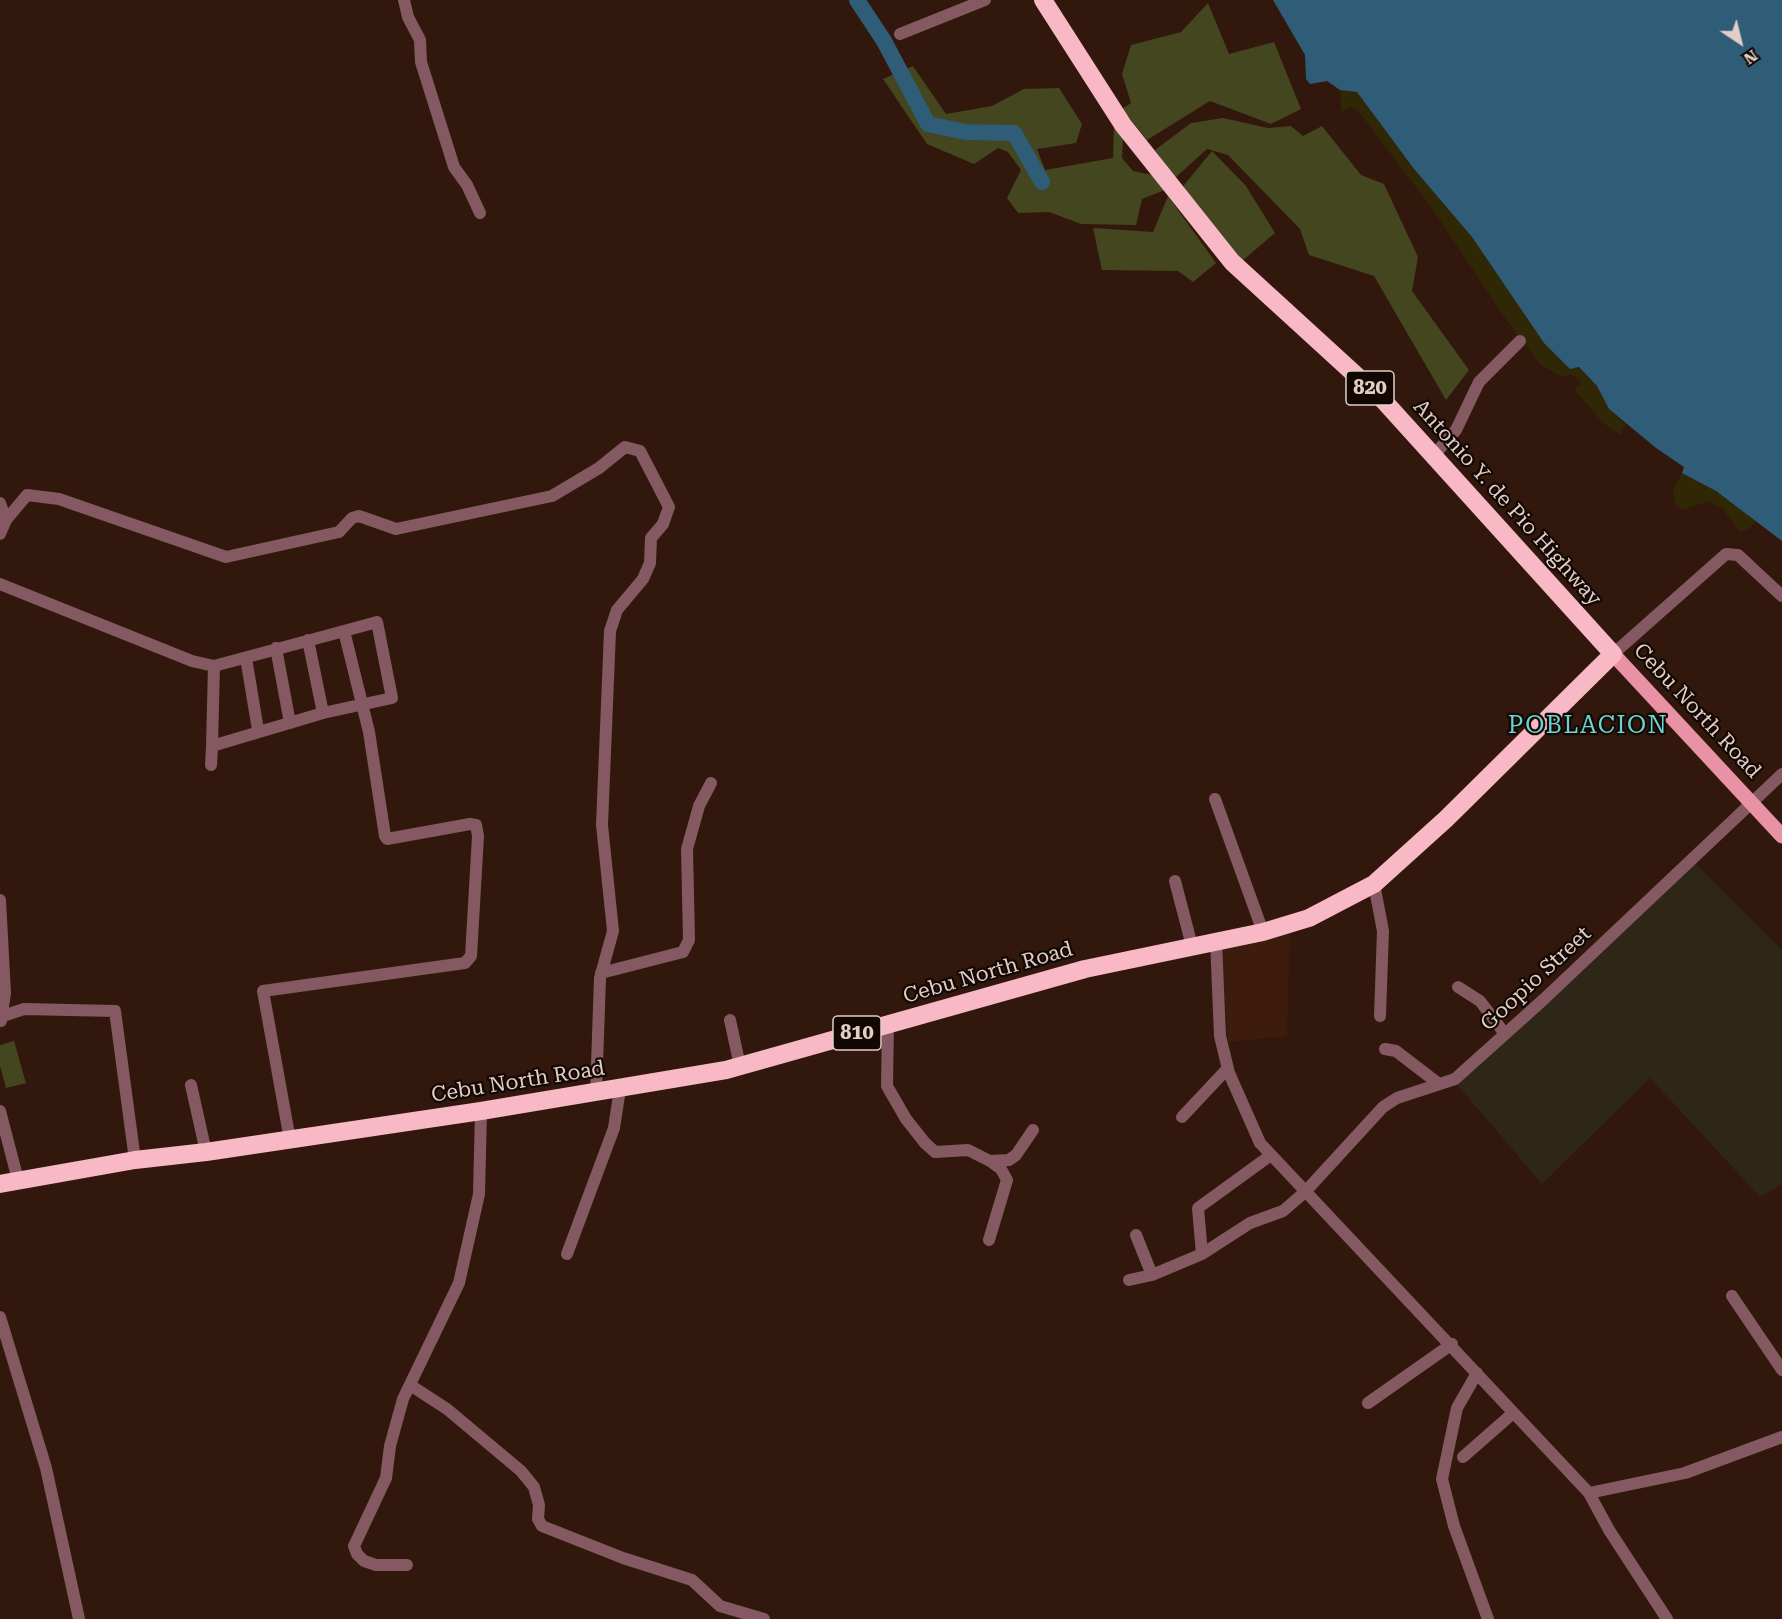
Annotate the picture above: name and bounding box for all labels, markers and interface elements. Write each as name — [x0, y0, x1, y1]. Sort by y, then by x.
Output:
north arrow — [1710, 12, 1770, 72]
text: N — [1740, 46, 1761, 68]
road number: 820 — [1346, 371, 1394, 405]
street label: Antonio Y. de Pio Highway — [1408, 395, 1606, 611]
street label: Cebu North Road — [1628, 638, 1766, 784]
district label: POBLACION — [1508, 712, 1668, 740]
street label: Goopio Street — [1476, 922, 1596, 1036]
street label: Cebu North Road — [900, 937, 1076, 1009]
road number: 810 — [833, 1016, 881, 1050]
street label: Cebu North Road — [430, 1056, 606, 1108]

